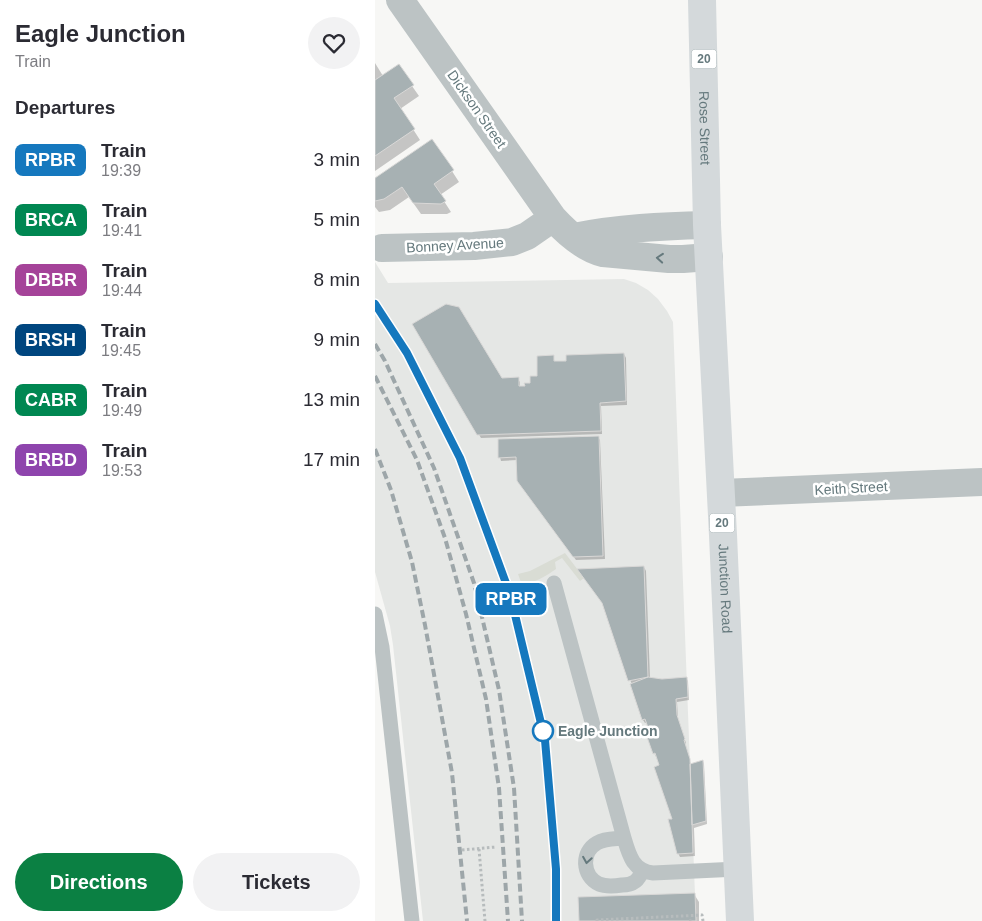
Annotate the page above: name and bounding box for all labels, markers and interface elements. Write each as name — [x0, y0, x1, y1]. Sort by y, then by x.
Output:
button: heart — [308, 17, 360, 69]
text: Eagle Junction — [15, 20, 186, 47]
road number: 20 — [691, 50, 717, 68]
text: Train — [15, 53, 51, 70]
street label: Dickson Street — [444, 67, 510, 151]
street label: Rose Street — [696, 91, 714, 165]
text: Departures — [15, 97, 115, 118]
text: Train — [101, 140, 146, 161]
text: 3 min — [314, 149, 360, 170]
text: RPBR — [25, 150, 76, 170]
text: 19:39 — [101, 162, 141, 179]
text: Train — [102, 200, 147, 221]
text: 5 min — [314, 209, 360, 230]
text: BRCA — [25, 210, 77, 230]
text: 19:41 — [102, 222, 142, 239]
street label: Bonney Avenue — [406, 234, 504, 256]
one-way arrow — [656, 253, 664, 264]
text: Train — [102, 260, 147, 281]
text: 8 min — [314, 269, 360, 290]
text: DBBR — [25, 270, 77, 290]
text: 19:44 — [102, 282, 142, 299]
text: Train — [101, 320, 146, 341]
text: 9 min — [314, 329, 360, 350]
text: BRSH — [25, 330, 76, 350]
text: 19:45 — [101, 342, 141, 359]
text: Train — [102, 380, 147, 401]
text: 13 min — [303, 389, 360, 410]
text: CABR — [25, 390, 77, 410]
text: 19:49 — [102, 402, 142, 419]
text: Train — [102, 440, 147, 461]
text: 17 min — [303, 449, 360, 470]
text: BRBD — [25, 450, 77, 470]
text: 19:53 — [102, 462, 142, 479]
street label: Keith Street — [814, 478, 888, 498]
road number: 20 — [709, 514, 735, 532]
street label: Junction Road — [715, 543, 735, 634]
line badge: RPBR — [476, 583, 546, 615]
text: RPBR — [485, 589, 537, 609]
marker: Eagle Junction — [532, 720, 554, 742]
place label: Eagle Junction — [558, 723, 658, 739]
button: Directions — [15, 853, 183, 911]
button: Tickets — [193, 853, 360, 911]
one-way arrow — [583, 855, 593, 864]

